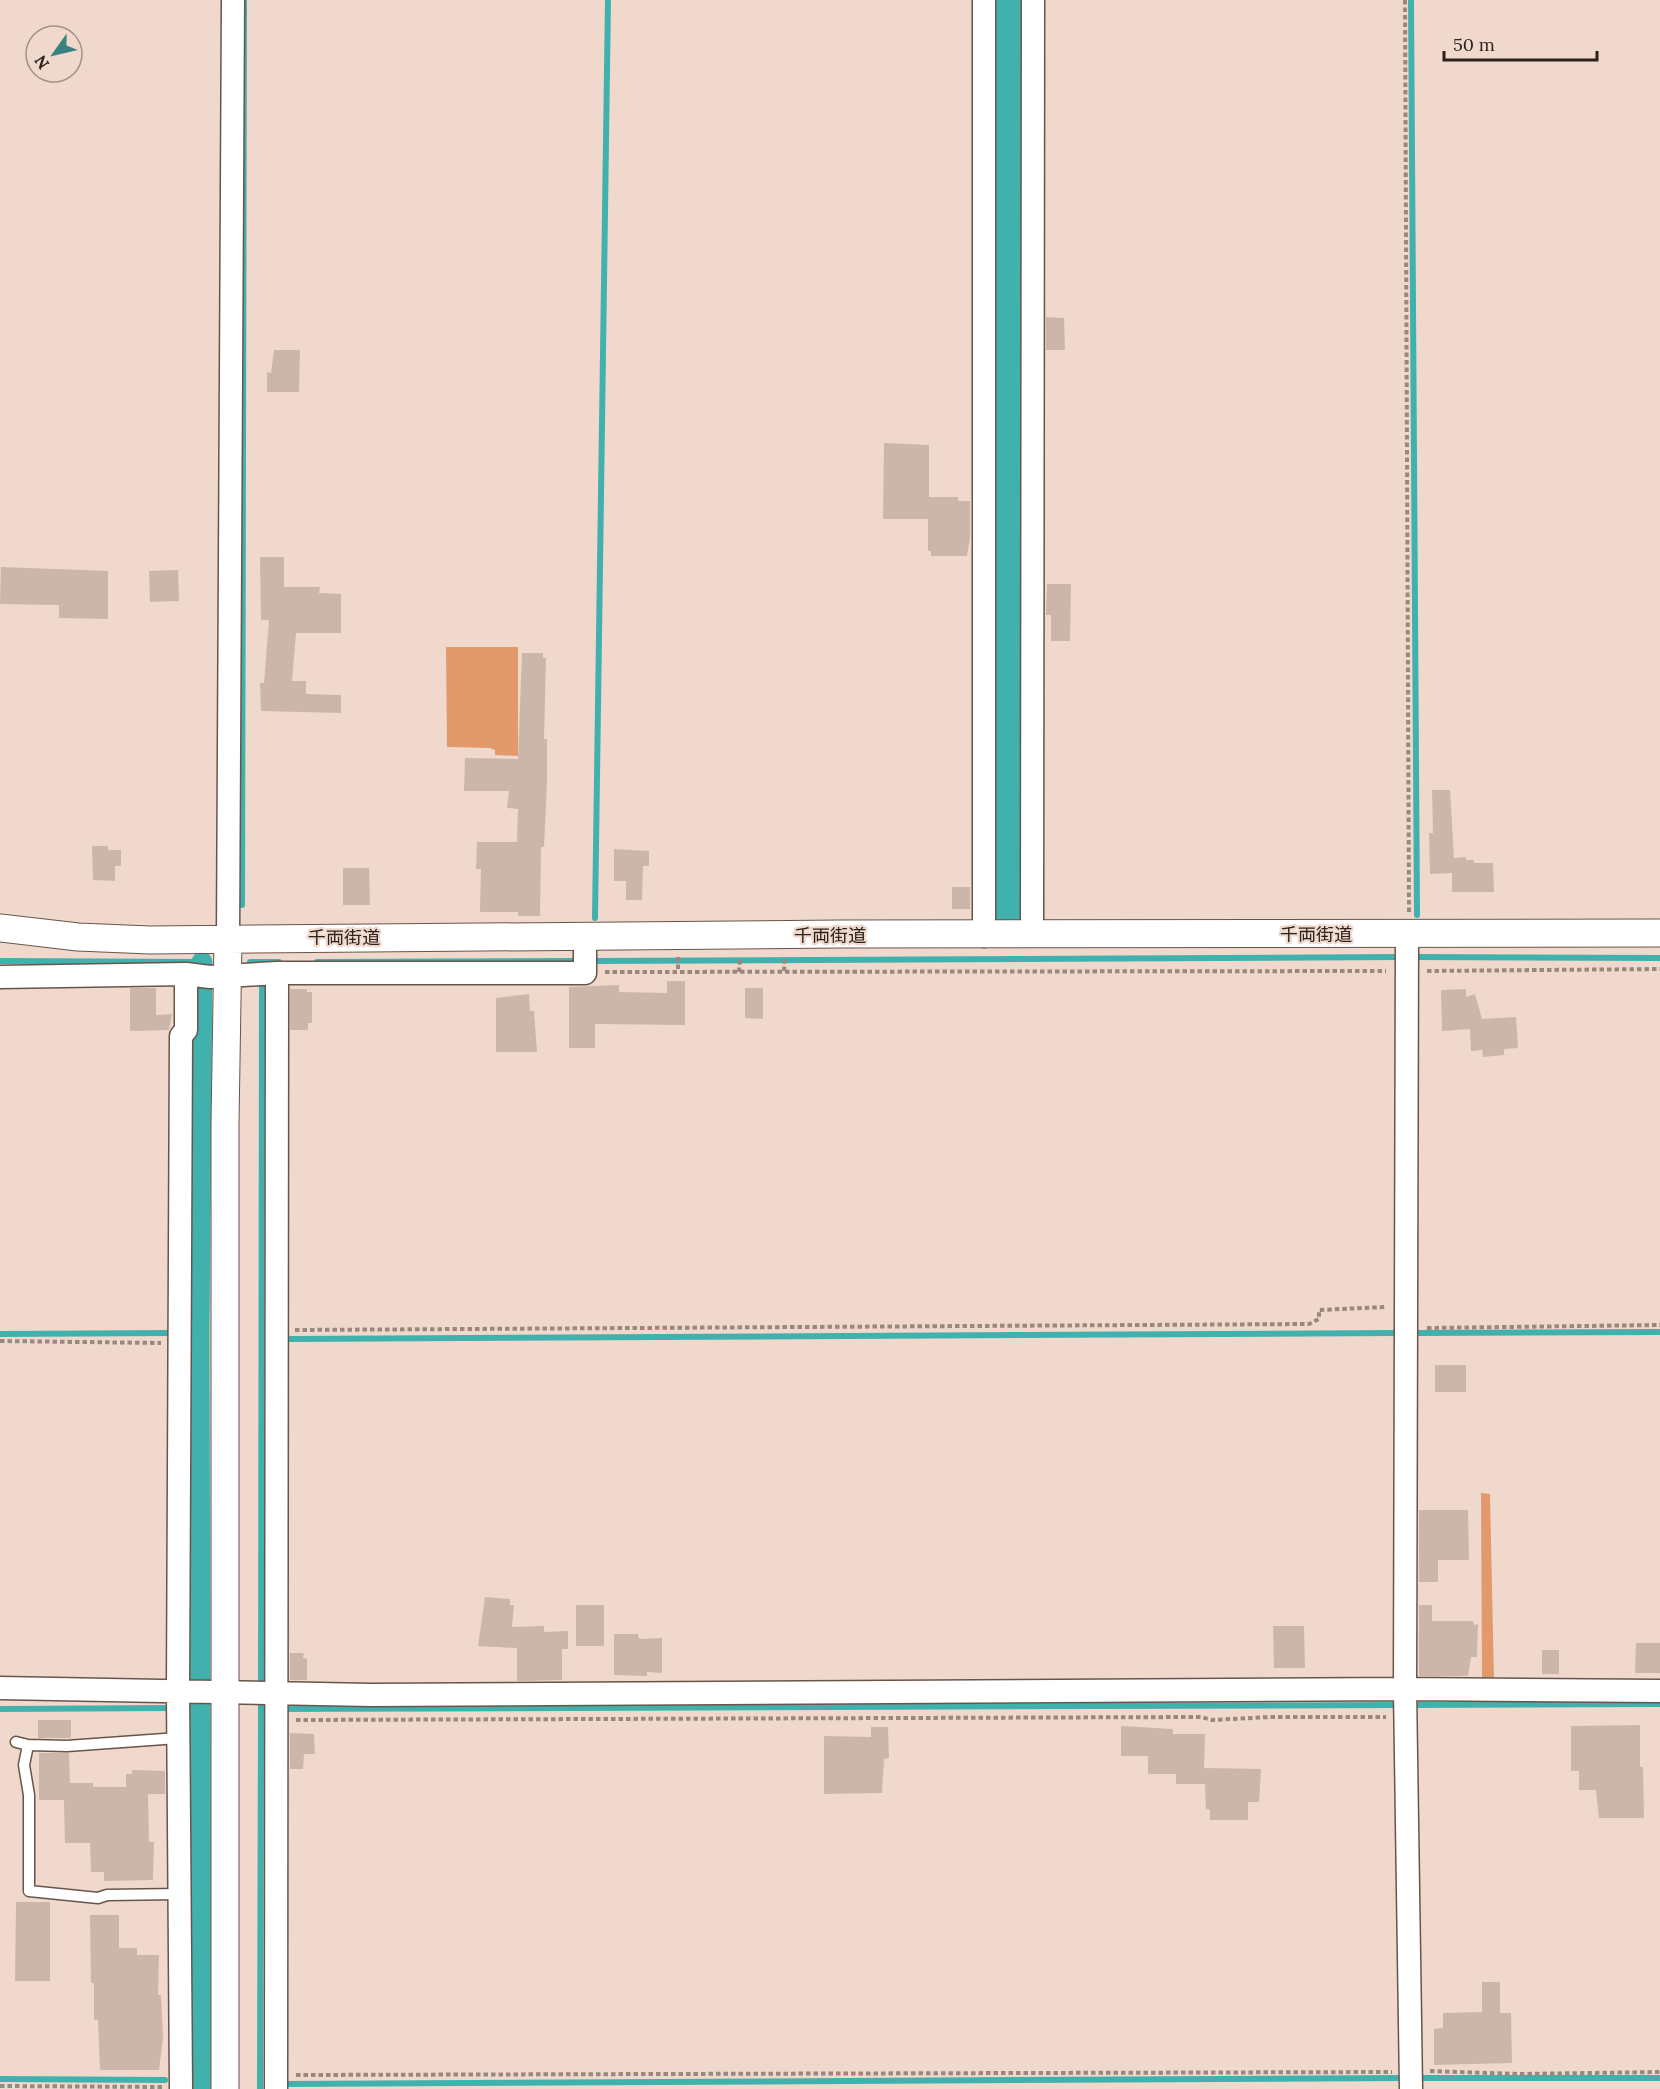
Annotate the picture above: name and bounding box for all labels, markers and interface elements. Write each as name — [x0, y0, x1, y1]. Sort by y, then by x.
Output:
north arrow — [24, 24, 84, 84]
scale bar — [1444, 24, 1597, 62]
text: 50 m — [1453, 33, 1495, 56]
text: N — [30, 52, 53, 73]
street label: 千両街道 — [1280, 923, 1352, 946]
street label: 千両街道 — [794, 924, 866, 947]
street label: 千両街道 — [308, 926, 380, 949]

